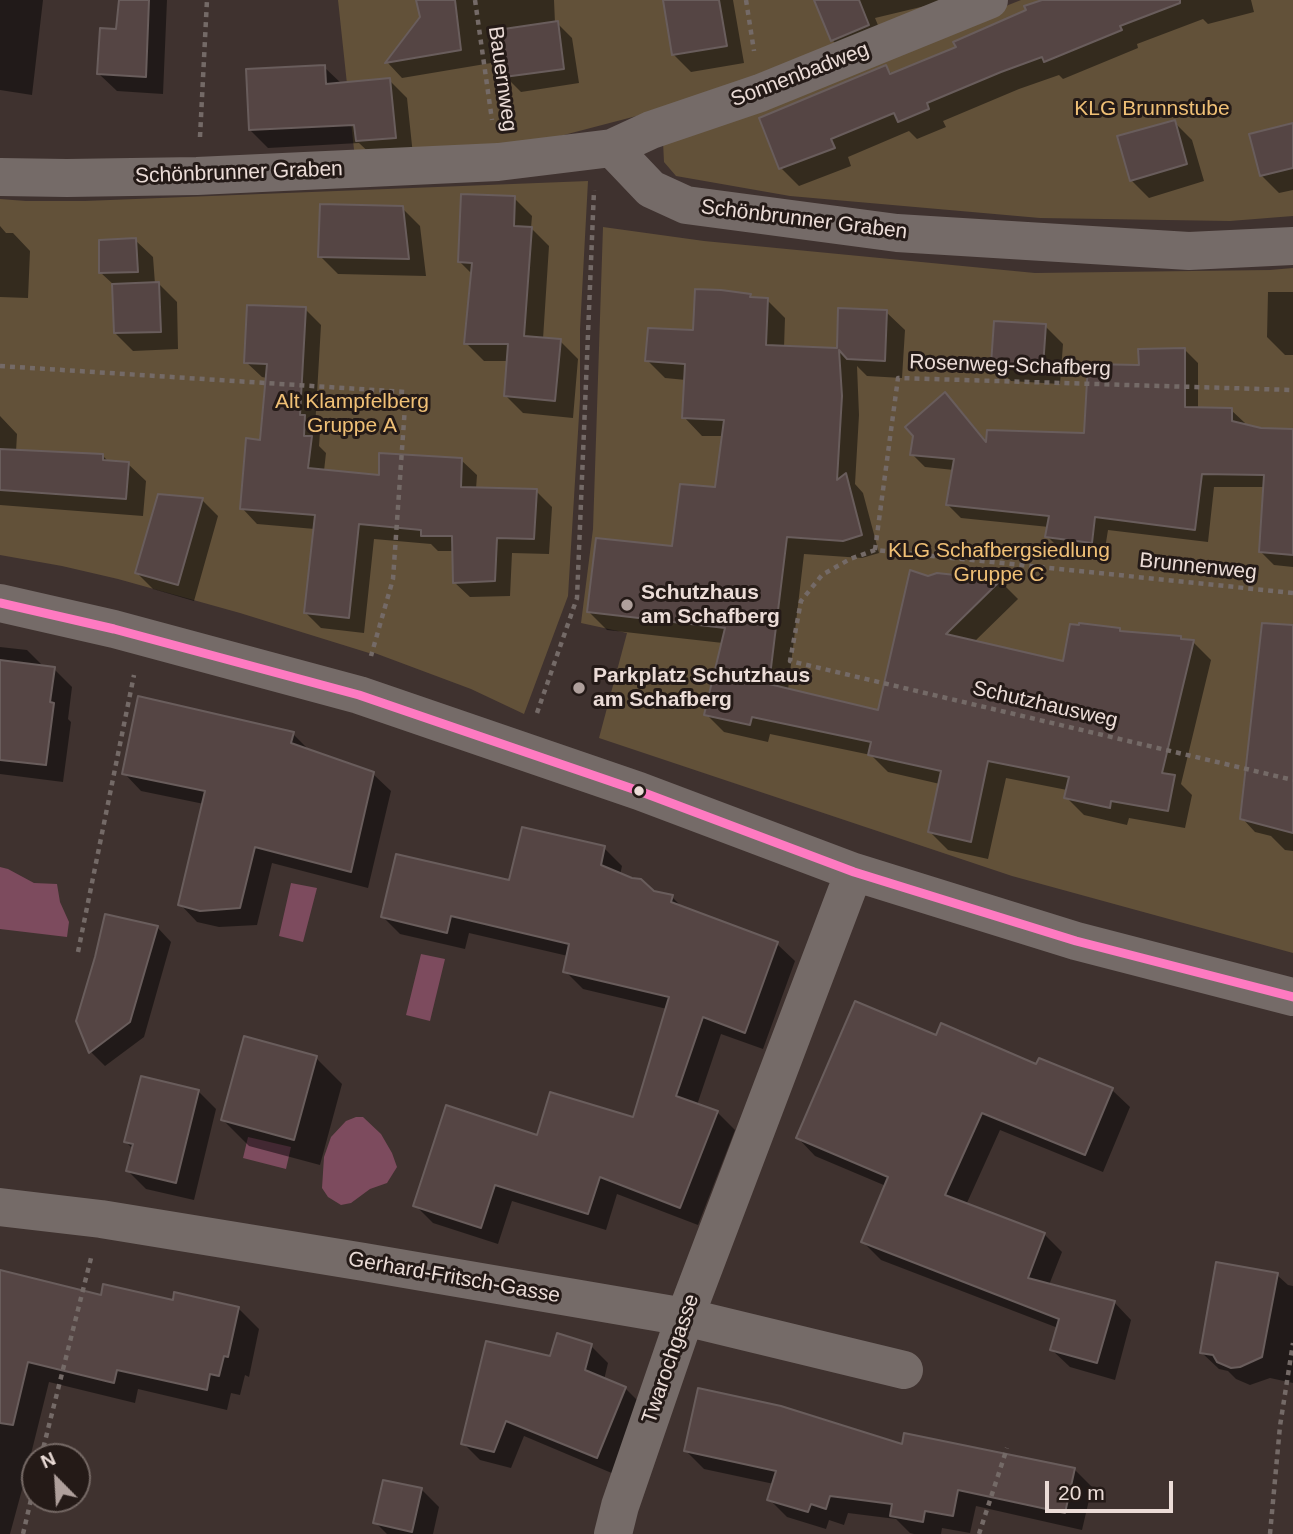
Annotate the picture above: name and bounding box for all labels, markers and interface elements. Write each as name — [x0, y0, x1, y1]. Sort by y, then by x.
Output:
street label: Bauernweg — [482, 25, 522, 133]
street label: Sonnenbadweg — [727, 37, 873, 113]
park label: KLG Brunnstube — [1074, 96, 1230, 122]
street label: Schönbrunner Graben — [135, 157, 343, 189]
street label: Schönbrunner Graben — [699, 195, 909, 245]
street label: Rosenweg-Schafberg — [909, 350, 1111, 382]
park label: Alt Klampfelberg Gruppe A — [275, 389, 429, 439]
park label: KLG Schafbergsiedlung Gruppe C — [888, 538, 1110, 588]
street label: Brunnenweg — [1138, 548, 1258, 586]
place label: Schutzhaus am Schafberg — [641, 580, 780, 630]
marker: Schutzhaus am Schafberg — [619, 597, 635, 613]
place label: Parkplatz Schutzhaus am Schafberg — [593, 663, 810, 713]
street label: Schutzhausweg — [970, 676, 1120, 734]
marker: Parkplatz Schutzhaus am Schafberg — [571, 680, 587, 696]
unlabelled marker — [632, 784, 646, 798]
street label: Gerhard-Fritsch-Gasse — [346, 1247, 562, 1309]
street label: Twarochgasse — [637, 1291, 705, 1427]
north arrow — [21, 1443, 91, 1513]
text: N — [38, 1448, 59, 1473]
scale bar — [1048, 1468, 1176, 1512]
text: 20 m — [1058, 1481, 1105, 1504]

